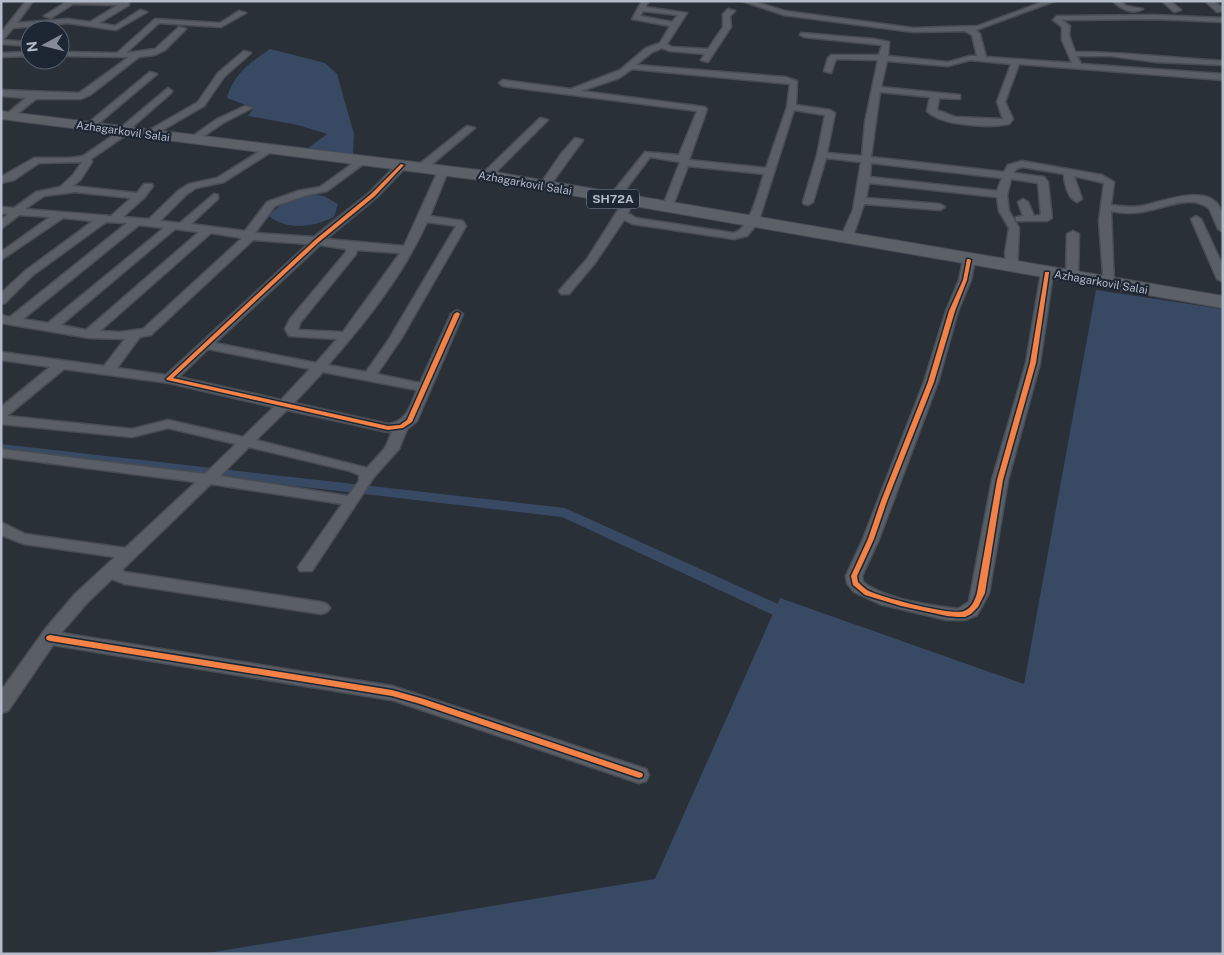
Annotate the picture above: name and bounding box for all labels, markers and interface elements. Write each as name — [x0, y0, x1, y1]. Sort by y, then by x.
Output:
north arrow — [20, 20, 70, 70]
text: N — [23, 40, 41, 53]
street label: Azhagarkovil Salai — [75, 118, 171, 144]
street label: Azhagarkovil Salai — [477, 169, 573, 197]
road number: SH72A — [587, 190, 639, 208]
street label: Azhagarkovil Salai — [1053, 268, 1149, 296]

